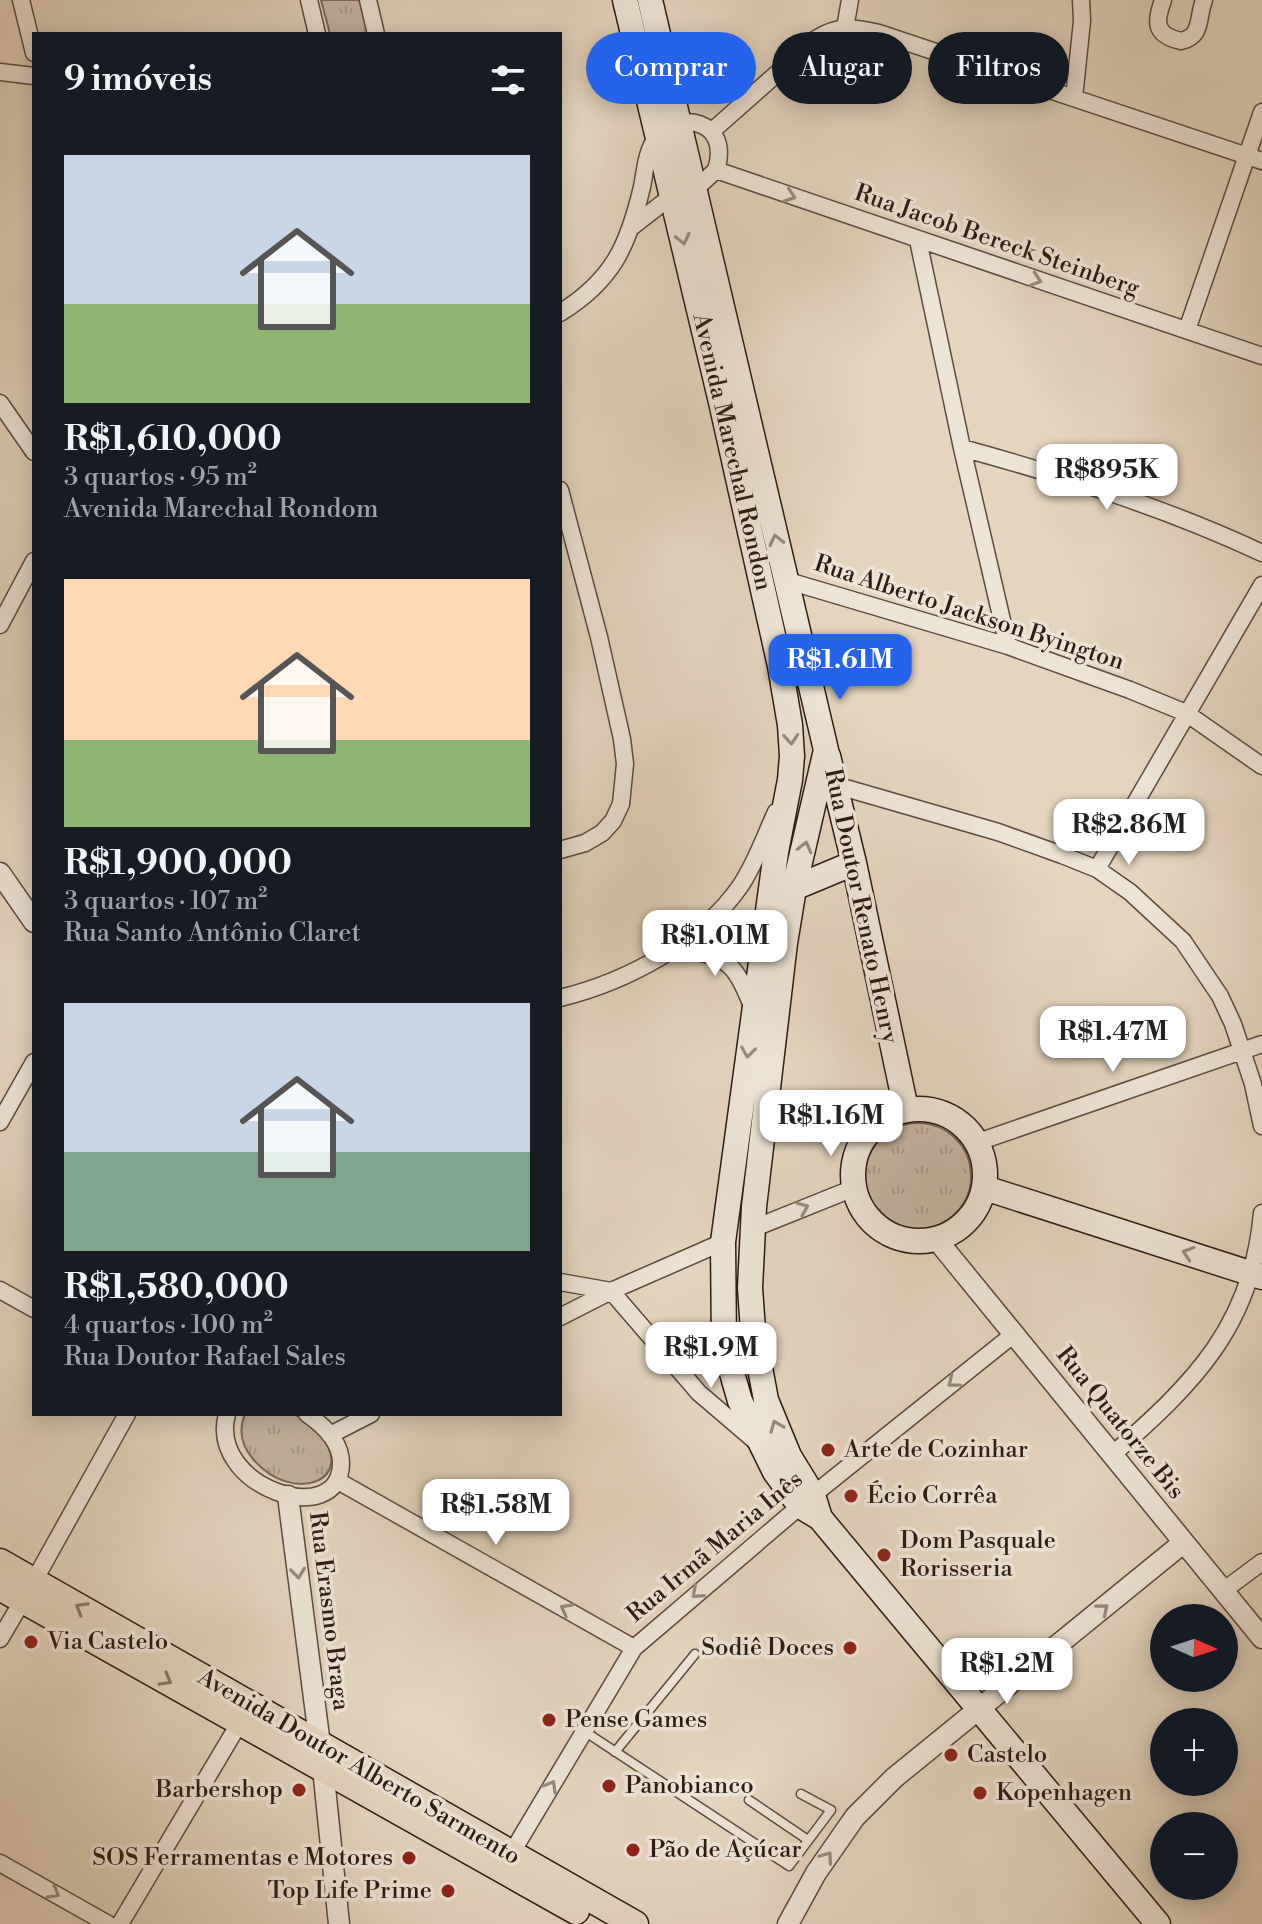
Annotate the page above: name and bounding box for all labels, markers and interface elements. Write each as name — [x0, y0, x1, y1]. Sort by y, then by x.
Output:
chip: Comprar — [586, 32, 756, 104]
chip: Alugar — [772, 32, 912, 104]
chip: Filtros — [928, 32, 1069, 104]
icon: filters — [486, 58, 530, 102]
text: 9 imóveis — [64, 59, 212, 101]
street label: Rua Jacob Bereck Steinberg — [850, 178, 1144, 304]
one-way arrow — [782, 186, 796, 203]
icon: home — [225, 207, 369, 351]
one-way arrow — [674, 232, 691, 245]
one-way arrow — [1028, 270, 1042, 286]
street label: Avenida Marechal Rondon — [685, 309, 779, 594]
text: R$1,610,000 — [64, 419, 282, 461]
pin: R$895K — [1042, 444, 1172, 512]
text: R$895K — [1055, 454, 1159, 486]
text: 3 quartos · 95 m² — [64, 461, 257, 493]
text: Avenida Marechal Rondom — [64, 493, 379, 525]
one-way arrow — [768, 533, 785, 547]
street label: Rua Alberto Jackson Byington — [810, 549, 1128, 677]
icon: home — [225, 631, 369, 775]
pin: R$1.61M — [766, 634, 914, 702]
text: R$1.61M — [787, 644, 893, 676]
one-way arrow — [782, 733, 799, 746]
street label: Rua Doutor Renato Henry — [817, 766, 905, 1047]
pin: R$2.86M — [1055, 799, 1203, 867]
text: R$2.86M — [1071, 809, 1187, 841]
one-way arrow — [795, 841, 812, 855]
text: R$1,900,000 — [64, 843, 292, 885]
text: 3 quartos · 107 m² — [64, 885, 267, 917]
pin: R$1.01M — [641, 910, 789, 978]
text: Rua Santo Antônio Claret — [64, 917, 361, 949]
text: R$1.01M — [660, 920, 770, 952]
pin: R$1.47M — [1039, 1006, 1187, 1074]
text: R$1.47M — [1058, 1016, 1168, 1048]
one-way arrow — [740, 1046, 757, 1059]
icon: home — [225, 1055, 369, 1199]
pin: R$1.16M — [757, 1090, 905, 1158]
text: R$1.16M — [778, 1100, 884, 1132]
one-way arrow — [795, 1202, 809, 1218]
one-way arrow — [1182, 1246, 1195, 1262]
text: R$1,580,000 — [64, 1267, 289, 1309]
text: 4 quartos · 100 m² — [64, 1309, 273, 1341]
pin: R$1.9M — [646, 1322, 776, 1390]
text: R$1.9M — [664, 1332, 758, 1364]
text: Rua Doutor Rafael Sales — [64, 1341, 346, 1373]
street label: Rua Quatorze Bis — [1049, 1341, 1191, 1505]
one-way arrow — [947, 1372, 962, 1386]
one-way arrow — [770, 1420, 786, 1434]
place label: Arte de Cozinhar — [843, 1435, 1028, 1465]
marker: Arte de Cozinhar — [819, 1441, 837, 1459]
street label: Rua Irmã Maria Inês — [621, 1465, 809, 1629]
pin: R$1.58M — [422, 1479, 570, 1547]
place label: Écio Corrêa — [867, 1480, 998, 1511]
marker: Écio Corrêa — [842, 1487, 860, 1505]
text: R$1.58M — [440, 1489, 552, 1521]
street label: Rua Erasmo Braga — [302, 1510, 356, 1713]
place label: Dom Pasquale Rorisseria — [900, 1526, 1056, 1584]
marker: Dom Pasquale Rorisseria — [875, 1546, 893, 1564]
one-way arrow — [289, 1567, 306, 1580]
one-way arrow — [692, 1583, 707, 1598]
one-way arrow — [75, 1602, 90, 1618]
one-way arrow — [560, 1603, 575, 1619]
one-way arrow — [1093, 1604, 1108, 1619]
north arrow — [1150, 1604, 1238, 1692]
map controls — [1150, 1604, 1238, 1900]
place label: Via Castelo — [46, 1627, 168, 1657]
marker: Via Castelo — [22, 1633, 40, 1651]
place label: Sodiê Doces — [701, 1633, 834, 1663]
pin: R$1.2M — [942, 1638, 1072, 1706]
marker: Sodiê Doces — [841, 1639, 859, 1657]
text: R$1.2M — [960, 1648, 1054, 1680]
street label: Avenida Doutor Alberto Sarmento — [191, 1662, 526, 1872]
one-way arrow — [157, 1670, 171, 1686]
place label: Pense Games — [565, 1705, 707, 1735]
button: + — [1150, 1708, 1238, 1796]
marker: Pense Games — [540, 1711, 558, 1729]
place label: Castelo — [967, 1740, 1047, 1770]
marker: Castelo — [942, 1746, 960, 1764]
place label: Panobianco — [625, 1771, 754, 1801]
place label: Barbershop — [154, 1775, 283, 1805]
marker: Panobianco — [600, 1777, 618, 1795]
place label: Kopenhagen — [996, 1778, 1132, 1808]
one-way arrow — [541, 1780, 557, 1795]
marker: Barbershop — [290, 1781, 308, 1799]
marker: Kopenhagen — [971, 1784, 989, 1802]
button: − — [1150, 1812, 1238, 1900]
place label: Pão de Açúcar — [649, 1835, 802, 1865]
marker: Pão de Açúcar — [624, 1841, 642, 1859]
place label: SOS Ferramentas e Motores — [92, 1843, 393, 1873]
marker: SOS Ferramentas e Motores — [400, 1849, 418, 1867]
one-way arrow — [817, 1851, 832, 1865]
place label: Top Life Prime — [268, 1876, 432, 1906]
marker: Top Life Prime — [439, 1882, 457, 1900]
one-way arrow — [45, 1883, 60, 1899]

